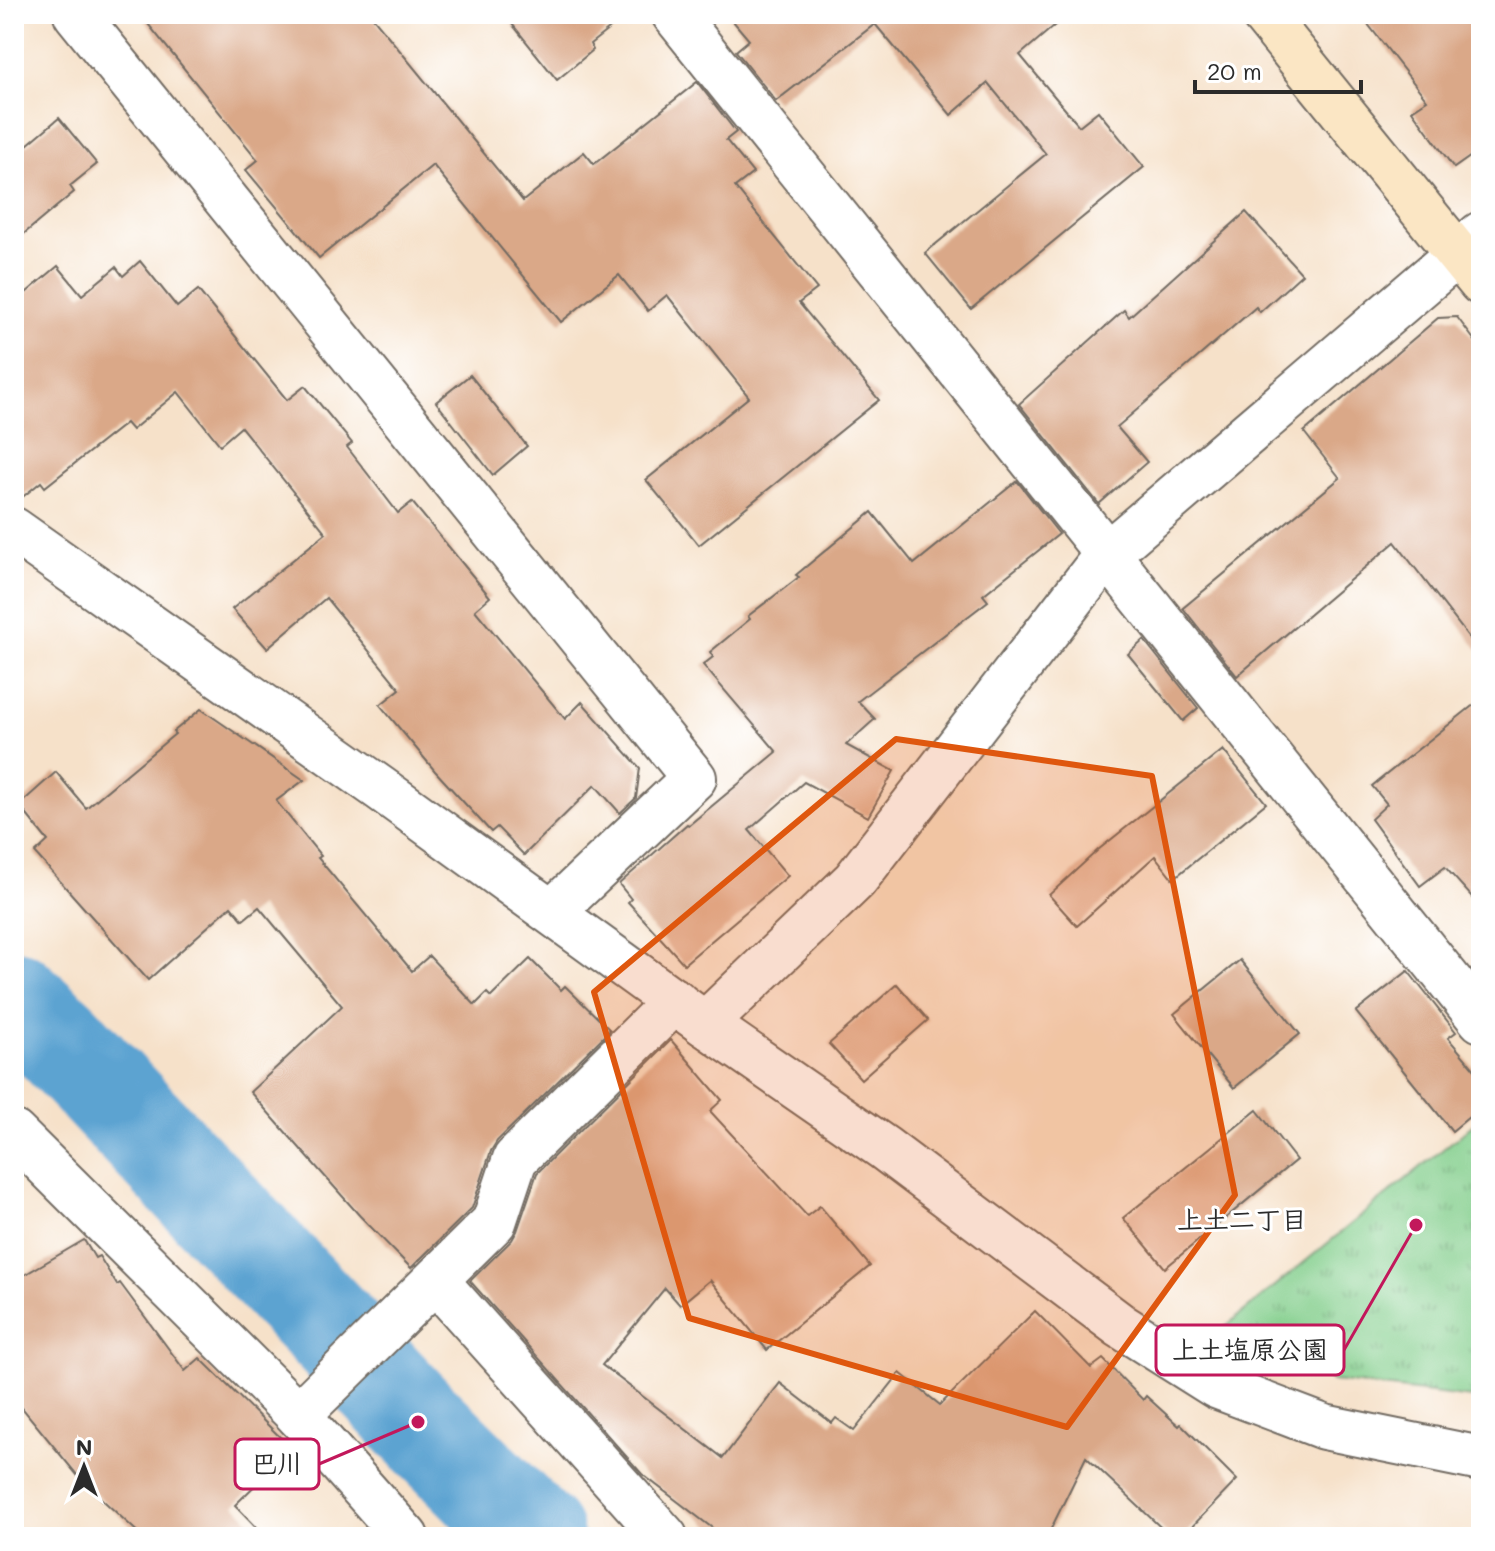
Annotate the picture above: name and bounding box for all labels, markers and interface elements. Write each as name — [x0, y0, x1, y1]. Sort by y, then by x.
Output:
scale bar — [1195, 44, 1361, 94]
text: 20 m — [1207, 55, 1262, 86]
district label: 上土二丁目 — [1177, 1202, 1307, 1236]
callout: 上土塩原公園 — [1156, 1325, 1344, 1375]
text: 上土塩原公園 — [1172, 1332, 1328, 1366]
north arrow — [44, 1427, 124, 1507]
text: N — [76, 1432, 92, 1461]
callout: 巴川 — [235, 1439, 319, 1489]
text: 巴川 — [251, 1446, 303, 1480]

